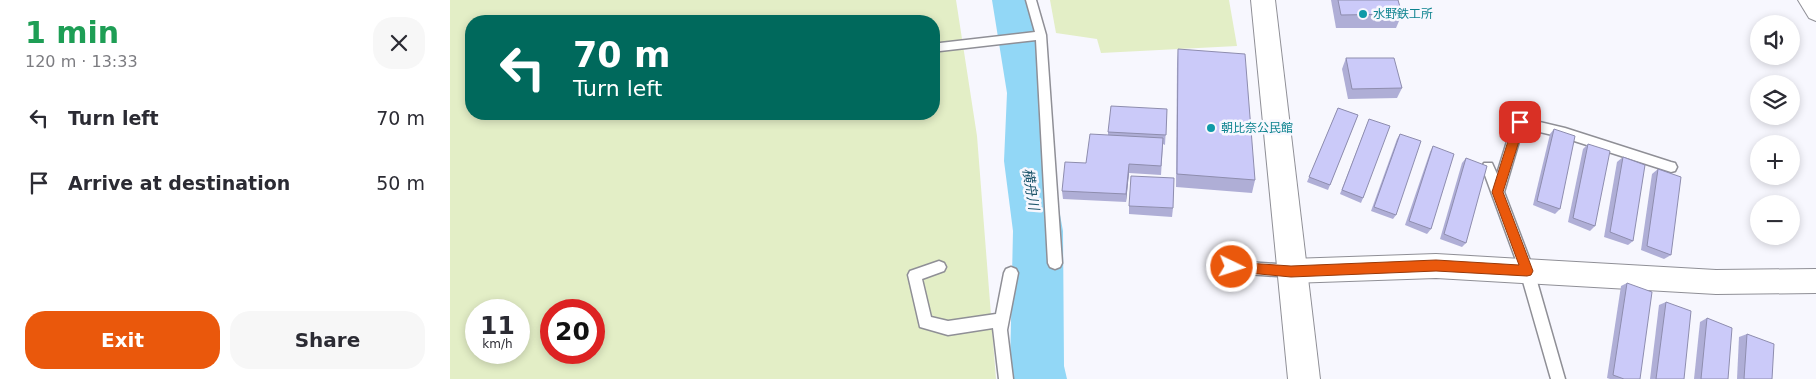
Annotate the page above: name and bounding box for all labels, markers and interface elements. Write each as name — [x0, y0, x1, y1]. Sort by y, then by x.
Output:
place label: 水野鉄工所 — [1373, 7, 1433, 21]
marker: 水野鉄工所 — [1357, 8, 1369, 20]
text: 1 min — [25, 15, 119, 50]
map controls — [1750, 15, 1800, 245]
button: sound — [1750, 15, 1800, 65]
button: close — [373, 17, 425, 69]
icon: left — [490, 35, 555, 100]
text: 70 m — [573, 35, 670, 75]
text: 120 m · 13:33 — [25, 52, 138, 71]
button: layers — [1750, 75, 1800, 125]
text: Turn left — [573, 76, 662, 101]
pin — [1499, 101, 1541, 143]
icon: left — [25, 104, 53, 132]
text: Turn left — [68, 107, 159, 129]
text: 70 m — [376, 107, 425, 129]
icon: arrive — [1506, 108, 1534, 136]
place label: 朝比奈公民館 — [1221, 121, 1293, 135]
marker: 朝比奈公民館 — [1205, 122, 1217, 134]
button: + — [1750, 135, 1800, 185]
water label: 横舟川 — [1020, 167, 1042, 213]
icon: arrive — [25, 169, 53, 197]
text: Arrive at destination — [68, 172, 290, 194]
text: 50 m — [376, 172, 425, 194]
button: − — [1750, 195, 1800, 245]
position arrow — [1205, 240, 1257, 292]
speed limit sign: 20 — [540, 299, 605, 364]
button: Exit — [25, 311, 220, 369]
button: Share — [230, 311, 425, 369]
text: 11 — [480, 311, 515, 340]
text: km/h — [482, 337, 513, 351]

